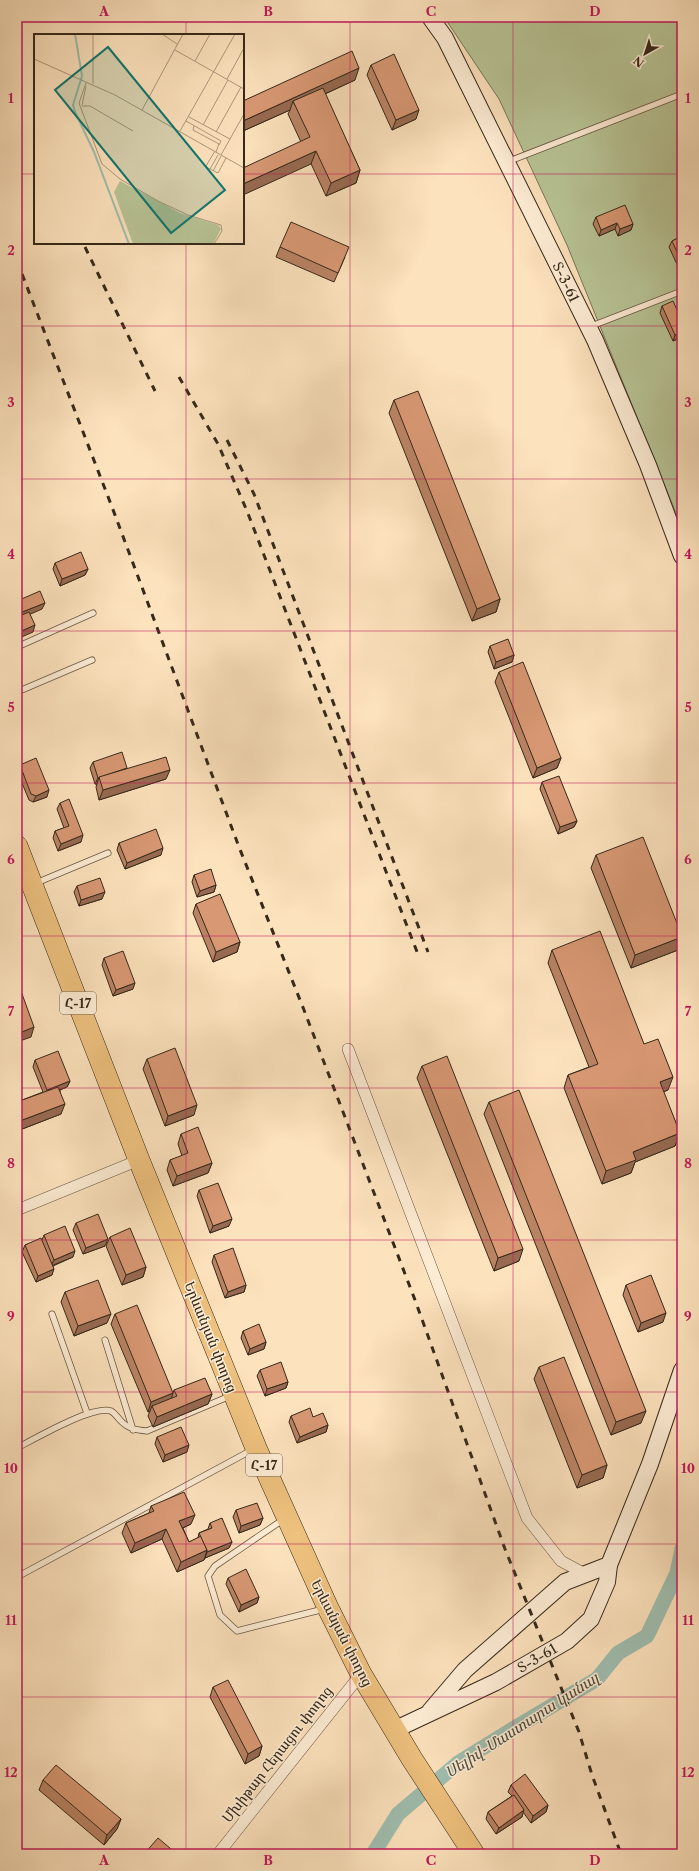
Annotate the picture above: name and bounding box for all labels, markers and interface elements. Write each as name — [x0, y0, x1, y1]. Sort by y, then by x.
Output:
text: A — [98, 3, 110, 19]
text: B — [263, 3, 273, 19]
text: C — [426, 3, 436, 19]
text: D — [589, 3, 601, 19]
inset map — [34, 34, 244, 244]
north arrow — [625, 34, 665, 74]
text: N — [630, 53, 647, 70]
text: 1 — [8, 90, 14, 106]
text: 1 — [685, 90, 691, 106]
text: 2 — [7, 242, 15, 258]
text: 2 — [684, 242, 692, 258]
street label: Տ-3-61 — [549, 259, 584, 305]
text: 3 — [7, 394, 15, 410]
text: 3 — [684, 394, 692, 410]
text: 4 — [7, 546, 15, 562]
text: 4 — [684, 546, 692, 562]
text: 5 — [7, 699, 15, 715]
text: 5 — [684, 699, 692, 715]
text: 6 — [7, 851, 15, 867]
text: 6 — [684, 851, 692, 867]
road number: Հ-17 — [60, 992, 96, 1014]
text: 7 — [8, 1003, 15, 1019]
text: 7 — [685, 1003, 692, 1019]
text: 8 — [7, 1155, 15, 1171]
text: 8 — [684, 1155, 692, 1171]
street label: Երևանյան փողոց — [181, 1279, 241, 1395]
text: 9 — [7, 1308, 15, 1324]
text: 9 — [684, 1308, 692, 1324]
road number: Հ-17 — [246, 1454, 282, 1476]
text: 10 — [4, 1460, 18, 1476]
text: 10 — [681, 1460, 695, 1476]
street label: Երևանյան փողոց — [307, 1576, 377, 1690]
text: 11 — [5, 1612, 17, 1628]
text: 11 — [682, 1612, 694, 1628]
street label: Տ-3-61 — [514, 1639, 560, 1676]
water label: Սելիվ֊Մաստարա կանալ — [441, 1668, 602, 1781]
street label: Մխիթար Հերացու փողոց — [218, 1682, 336, 1826]
text: 12 — [4, 1764, 18, 1780]
text: 12 — [681, 1764, 695, 1780]
text: A — [98, 1852, 110, 1868]
text: B — [263, 1852, 273, 1868]
text: C — [426, 1852, 436, 1868]
text: D — [589, 1852, 601, 1868]

